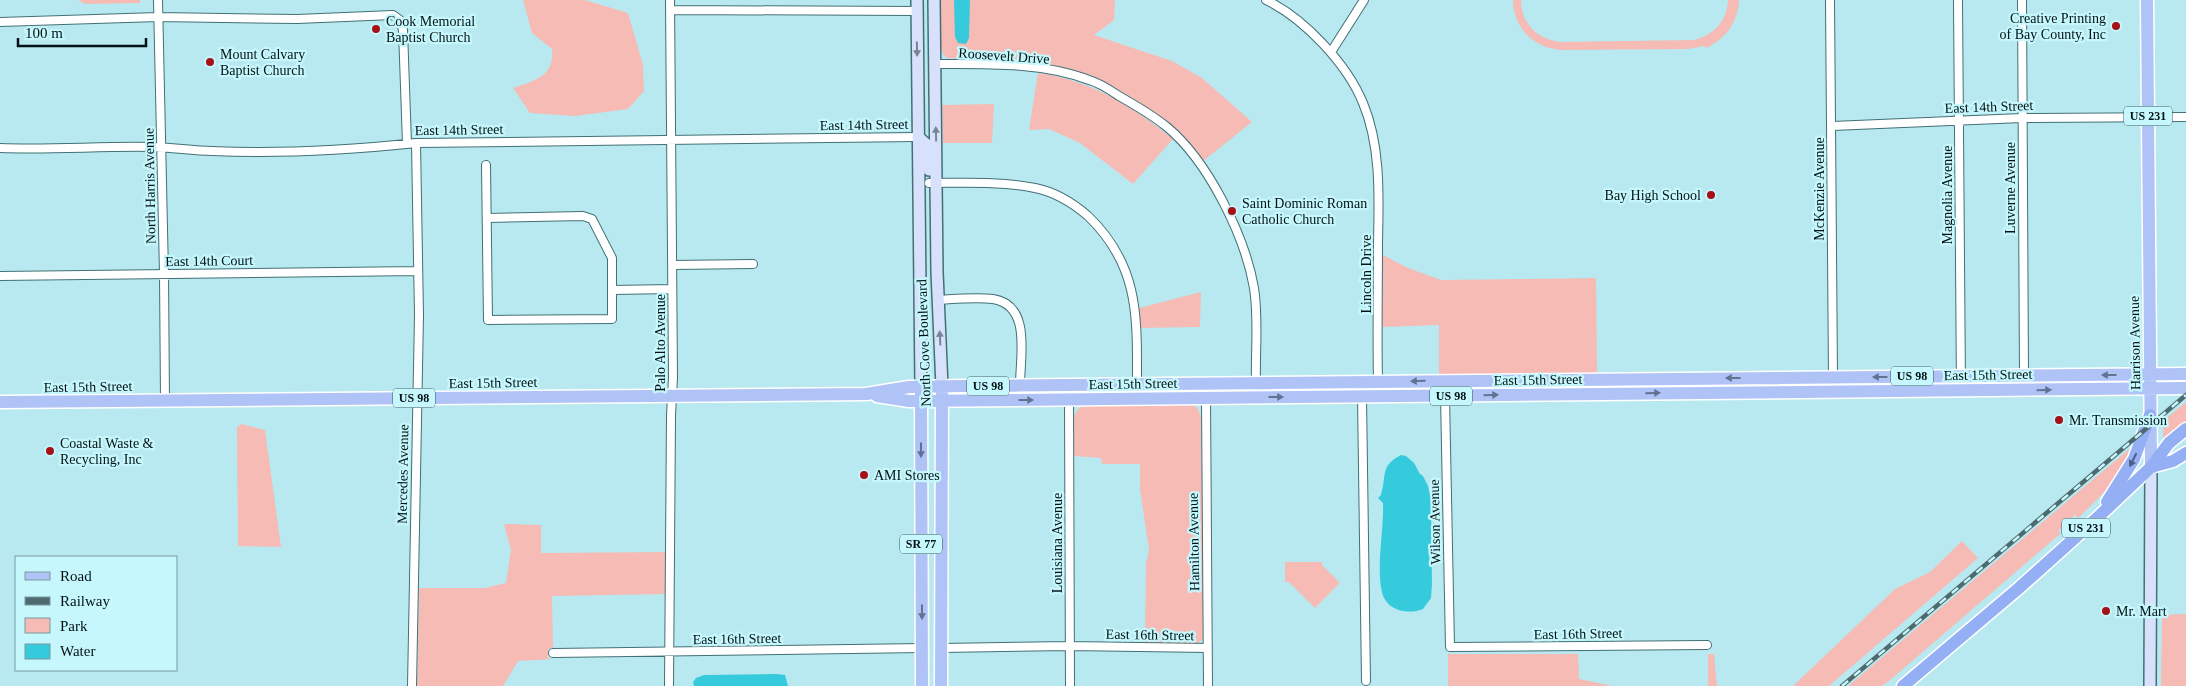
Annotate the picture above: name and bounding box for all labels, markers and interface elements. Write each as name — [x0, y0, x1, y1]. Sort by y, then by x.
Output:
place label: Creative Printing of Bay County, Inc — [2000, 11, 2106, 42]
place label: Cook Memorial Baptist Church — [386, 14, 475, 45]
scale bar — [18, 15, 145, 47]
marker: Creative Printing of Bay County, Inc — [2110, 20, 2122, 32]
marker: Cook Memorial Baptist Church — [370, 23, 382, 35]
text: 100 m — [25, 25, 63, 41]
one-way arrow — [913, 41, 921, 57]
street label: Roosevelt Drive — [958, 45, 1050, 67]
place label: Mount Calvary Baptist Church — [220, 47, 305, 78]
marker: Mount Calvary Baptist Church — [204, 56, 216, 68]
street label: East 14th Street — [1944, 98, 2034, 116]
road number: US 231 — [2124, 106, 2172, 125]
street label: East 14th Street — [820, 117, 909, 133]
street label: East 14th Street — [415, 122, 504, 138]
one-way arrow — [932, 126, 940, 142]
street label: North Harris Avenue — [141, 128, 159, 244]
street label: McKenzie Avenue — [1812, 137, 1827, 241]
street label: Luverne Avenue — [2003, 142, 2018, 234]
street label: Magnolia Avenue — [1940, 146, 1955, 244]
place label: Bay High School — [1605, 188, 1701, 203]
marker: Bay High School — [1705, 189, 1717, 201]
place label: Saint Dominic Roman Catholic Church — [1242, 196, 1367, 227]
marker: Saint Dominic Roman Catholic Church — [1226, 205, 1238, 217]
street label: Lincoln Drive — [1359, 235, 1374, 313]
street label: East 14th Court — [165, 253, 253, 269]
street label: North Cove Boulevard — [914, 279, 934, 407]
street label: Palo Alto Avenue — [653, 294, 668, 392]
street label: Harrison Avenue — [2127, 296, 2143, 390]
one-way arrow — [936, 330, 944, 346]
road number: US 98 — [1891, 366, 1933, 386]
street label: East 15th Street — [1944, 367, 2033, 383]
one-way arrow — [2101, 371, 2117, 379]
street label: East 15th Street — [1494, 372, 1583, 388]
one-way arrow — [1871, 373, 1887, 381]
one-way arrow — [1725, 374, 1741, 382]
street label: East 15th Street — [449, 375, 538, 391]
road number: US 98 — [967, 376, 1009, 396]
street label: East 15th Street — [1089, 376, 1178, 392]
one-way arrow — [1410, 378, 1426, 386]
street label: East 15th Street — [44, 379, 133, 395]
one-way arrow — [2037, 385, 2053, 393]
road number: US 98 — [1430, 386, 1472, 406]
road number: US 98 — [393, 388, 435, 408]
one-way arrow — [1645, 389, 1661, 397]
one-way arrow — [1483, 391, 1499, 399]
one-way arrow — [1268, 393, 1284, 401]
one-way arrow — [1018, 396, 1034, 404]
place label: Mr. Transmission — [2069, 413, 2167, 428]
marker: Mr. Transmission — [2053, 414, 2065, 426]
street label: Mercedes Avenue — [395, 424, 411, 524]
place label: Coastal Waste & Recycling, Inc — [60, 436, 154, 467]
one-way arrow — [917, 442, 925, 458]
marker: Coastal Waste & Recycling, Inc — [44, 445, 56, 457]
one-way arrow — [2129, 453, 2137, 468]
place label: AMI Stores — [874, 468, 940, 483]
marker: AMI Stores — [858, 469, 870, 481]
street label: Wilson Avenue — [1427, 479, 1443, 565]
street label: Louisiana Avenue — [1050, 493, 1065, 593]
street label: Hamilton Avenue — [1186, 493, 1202, 591]
road number: US 231 — [2062, 518, 2110, 538]
road number: SR 77 — [900, 534, 942, 554]
legend — [15, 556, 178, 671]
text: Road — [60, 568, 92, 584]
text: Railway — [60, 593, 110, 609]
place label: Mr. Mart — [2116, 604, 2167, 619]
one-way arrow — [918, 605, 926, 621]
marker: Mr. Mart — [2100, 605, 2112, 617]
text: Park — [60, 618, 88, 634]
street label: East 16th Street — [1534, 626, 1623, 642]
street label: East 16th Street — [1106, 627, 1195, 643]
street label: East 16th Street — [693, 631, 782, 647]
text: Water — [60, 643, 95, 659]

